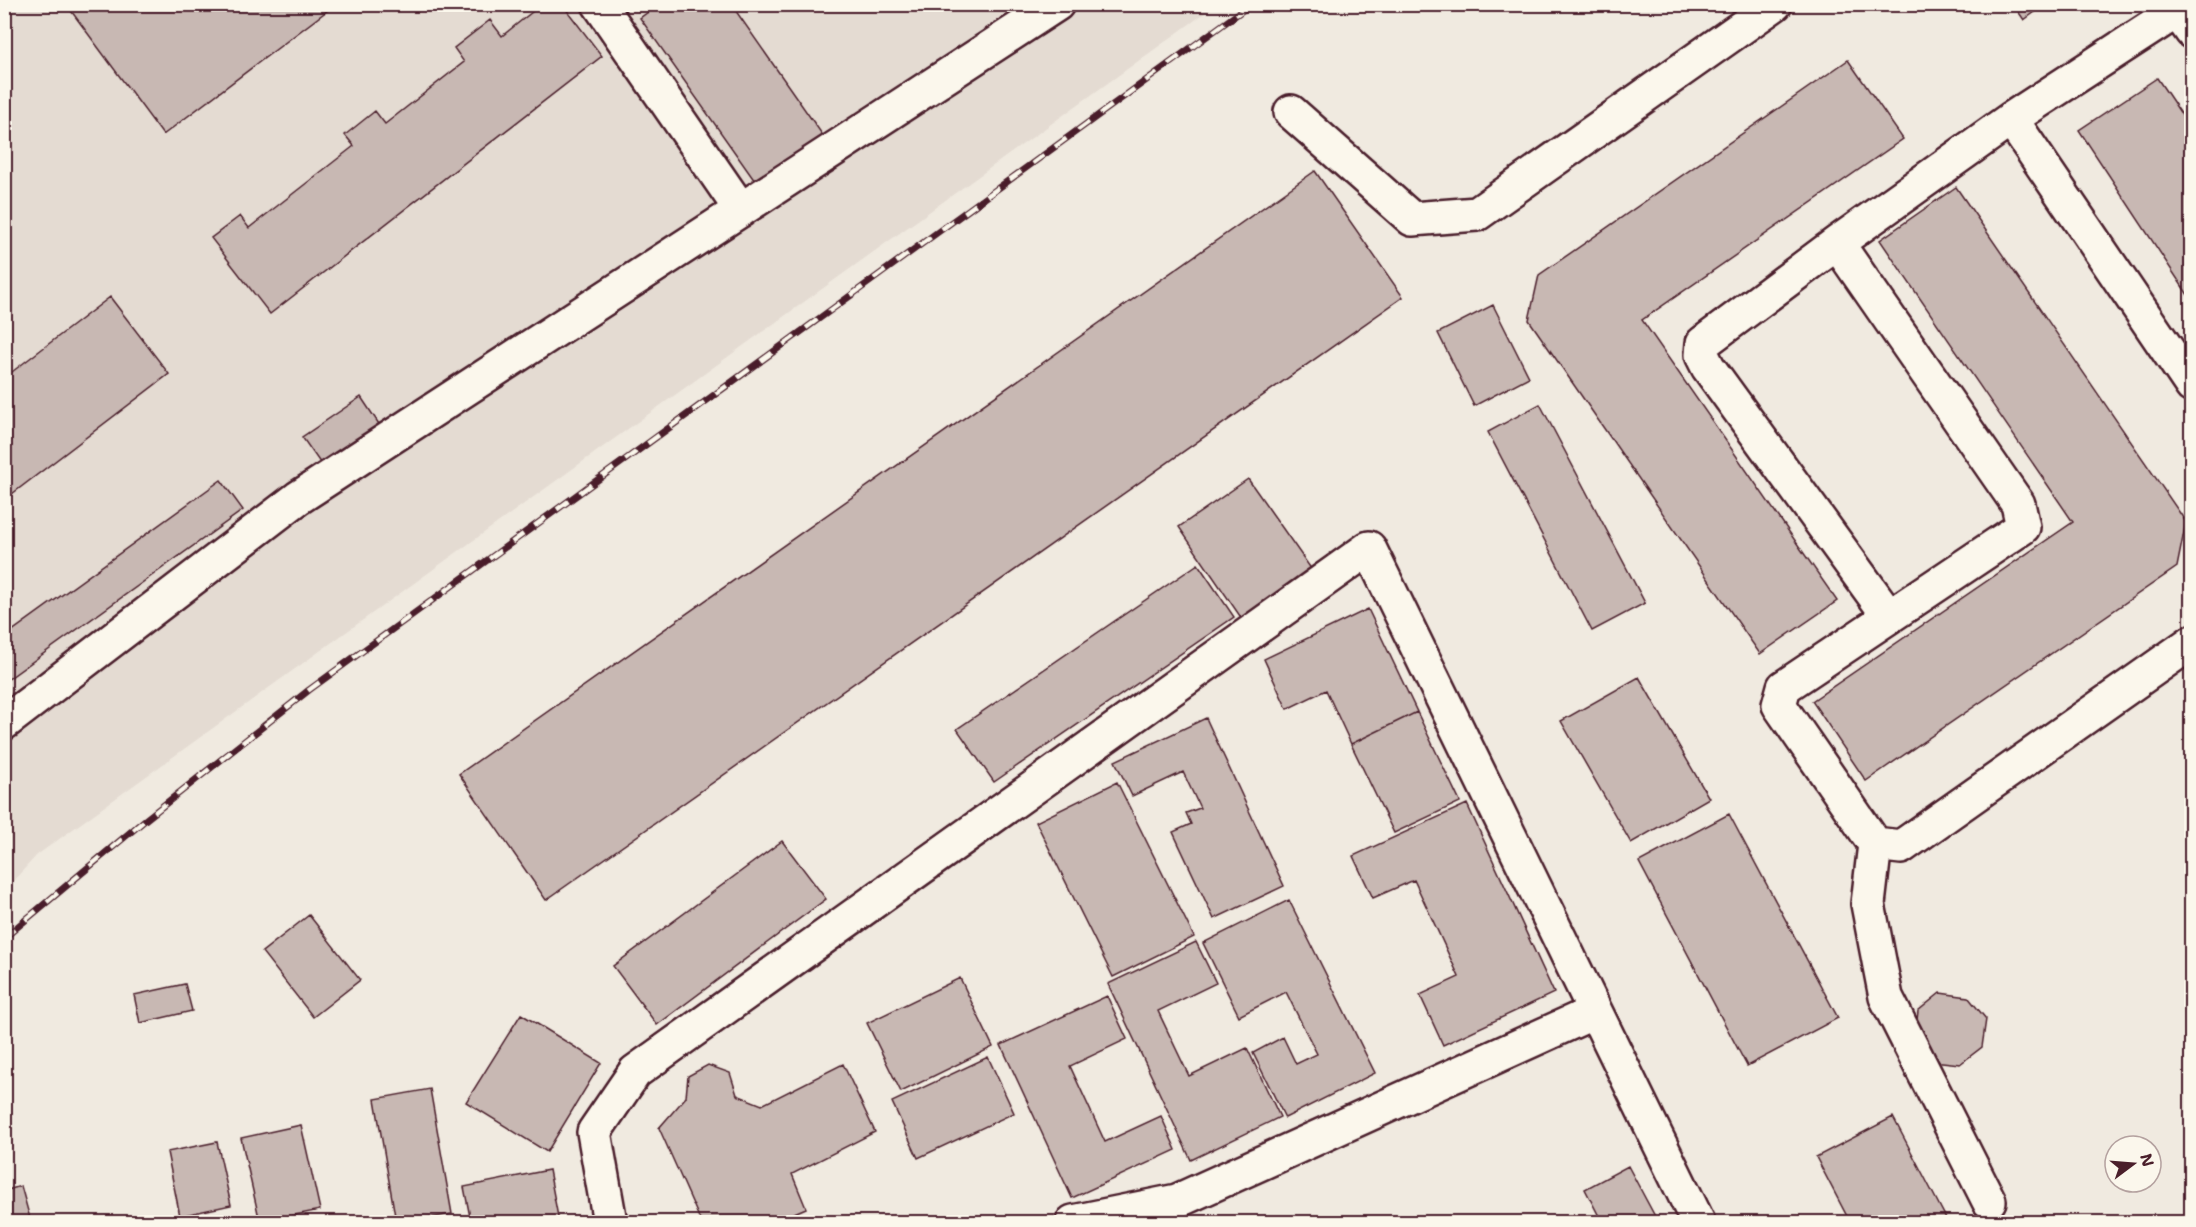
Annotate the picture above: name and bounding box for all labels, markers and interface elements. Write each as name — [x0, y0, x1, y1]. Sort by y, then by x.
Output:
north arrow — [2103, 1134, 2163, 1194]
text: N — [2135, 1151, 2159, 1169]

